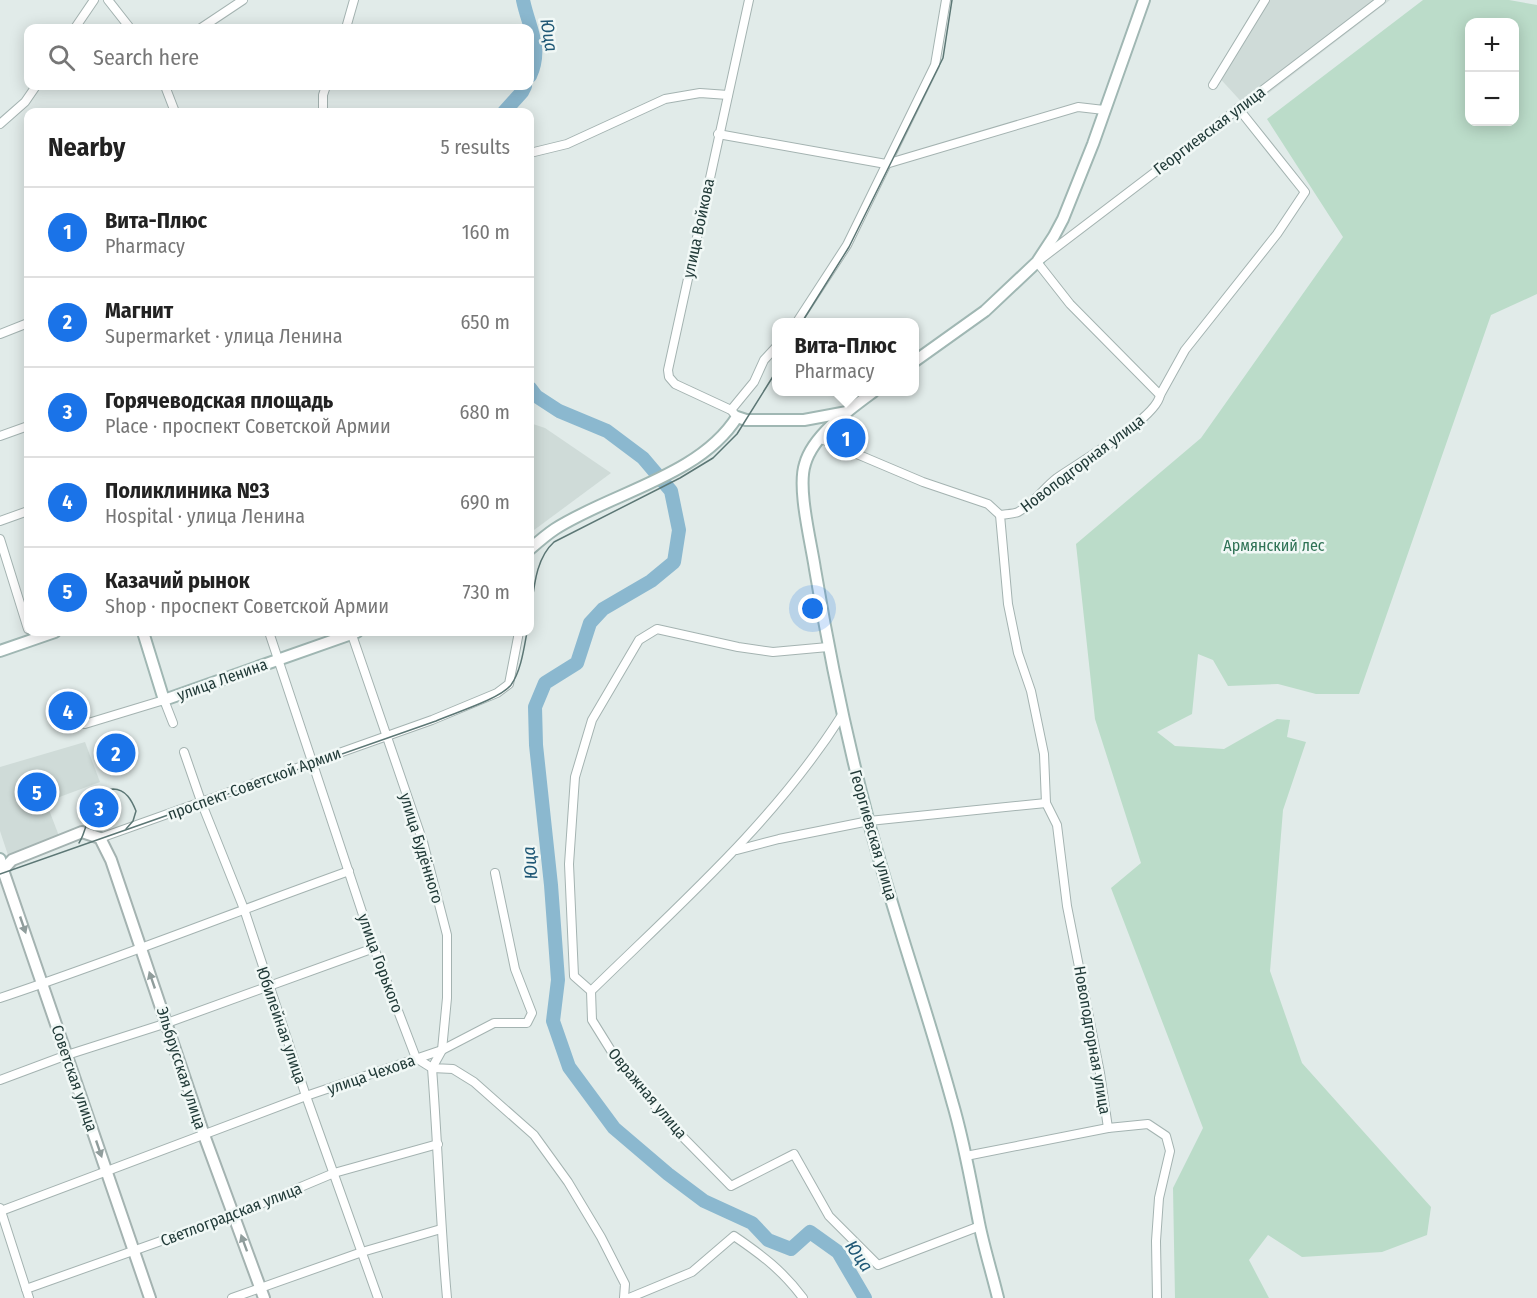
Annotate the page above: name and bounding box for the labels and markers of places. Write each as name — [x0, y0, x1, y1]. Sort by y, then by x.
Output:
pin: 1 — [826, 416, 866, 460]
pin: 4 — [48, 688, 88, 734]
pin: 2 — [96, 730, 136, 776]
pin: 5 — [18, 770, 57, 814]
pin: 3 — [80, 786, 118, 830]

